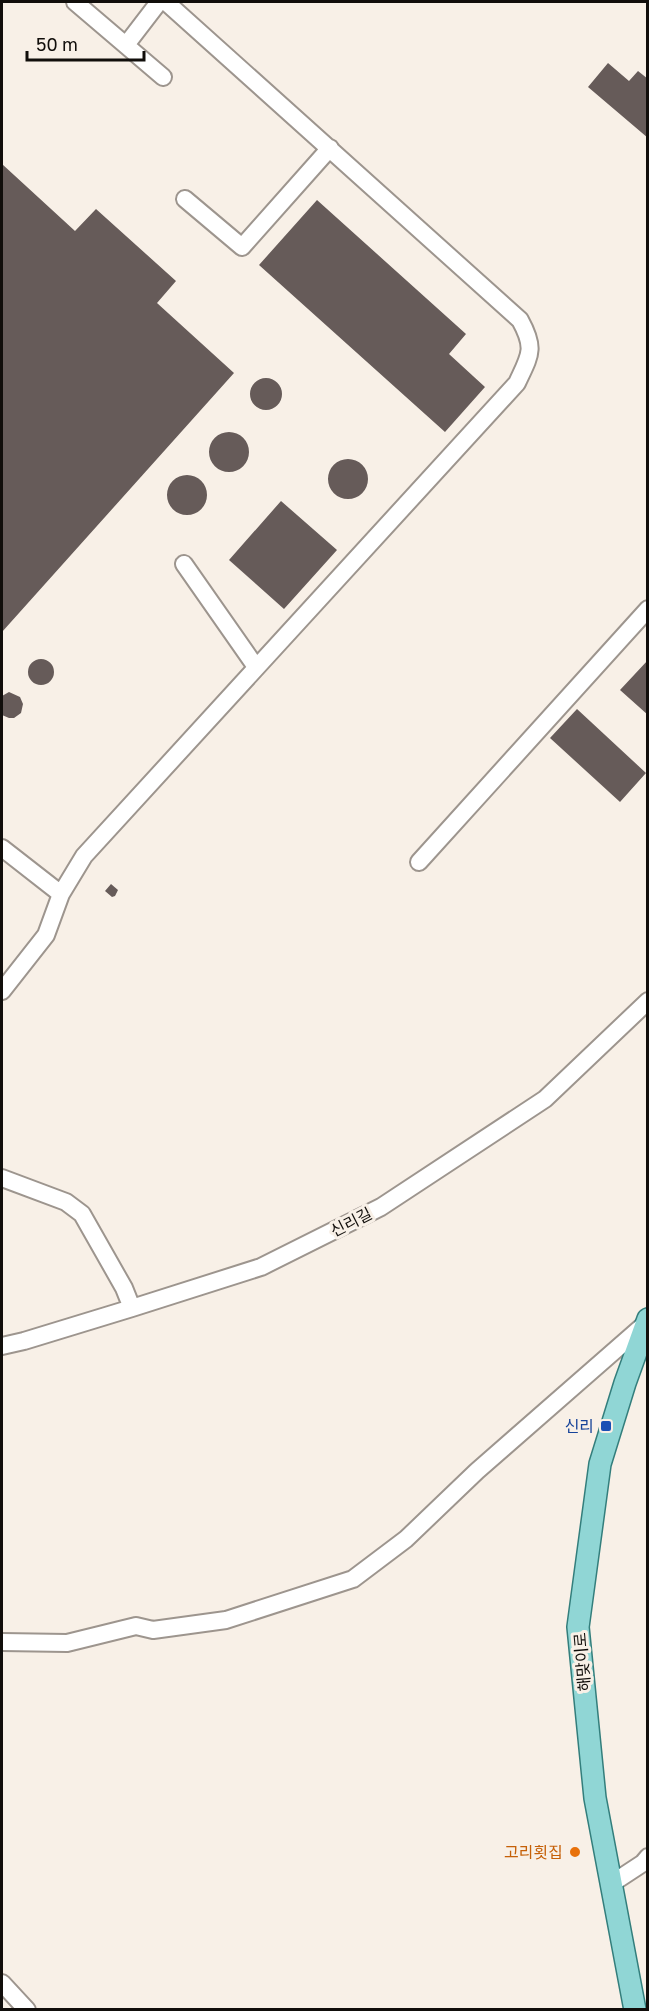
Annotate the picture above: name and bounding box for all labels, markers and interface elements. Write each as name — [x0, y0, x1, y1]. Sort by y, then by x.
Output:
scale bar — [27, 24, 144, 62]
text: 50 m — [36, 33, 78, 55]
street label: 신리길 — [327, 1203, 375, 1241]
place label: 신리 — [565, 1416, 594, 1436]
marker: 신리 — [599, 1419, 613, 1433]
street label: 해맞이로 — [569, 1632, 595, 1692]
place label: 고리횟집 — [504, 1842, 563, 1862]
marker: 고리횟집 — [568, 1845, 582, 1859]

